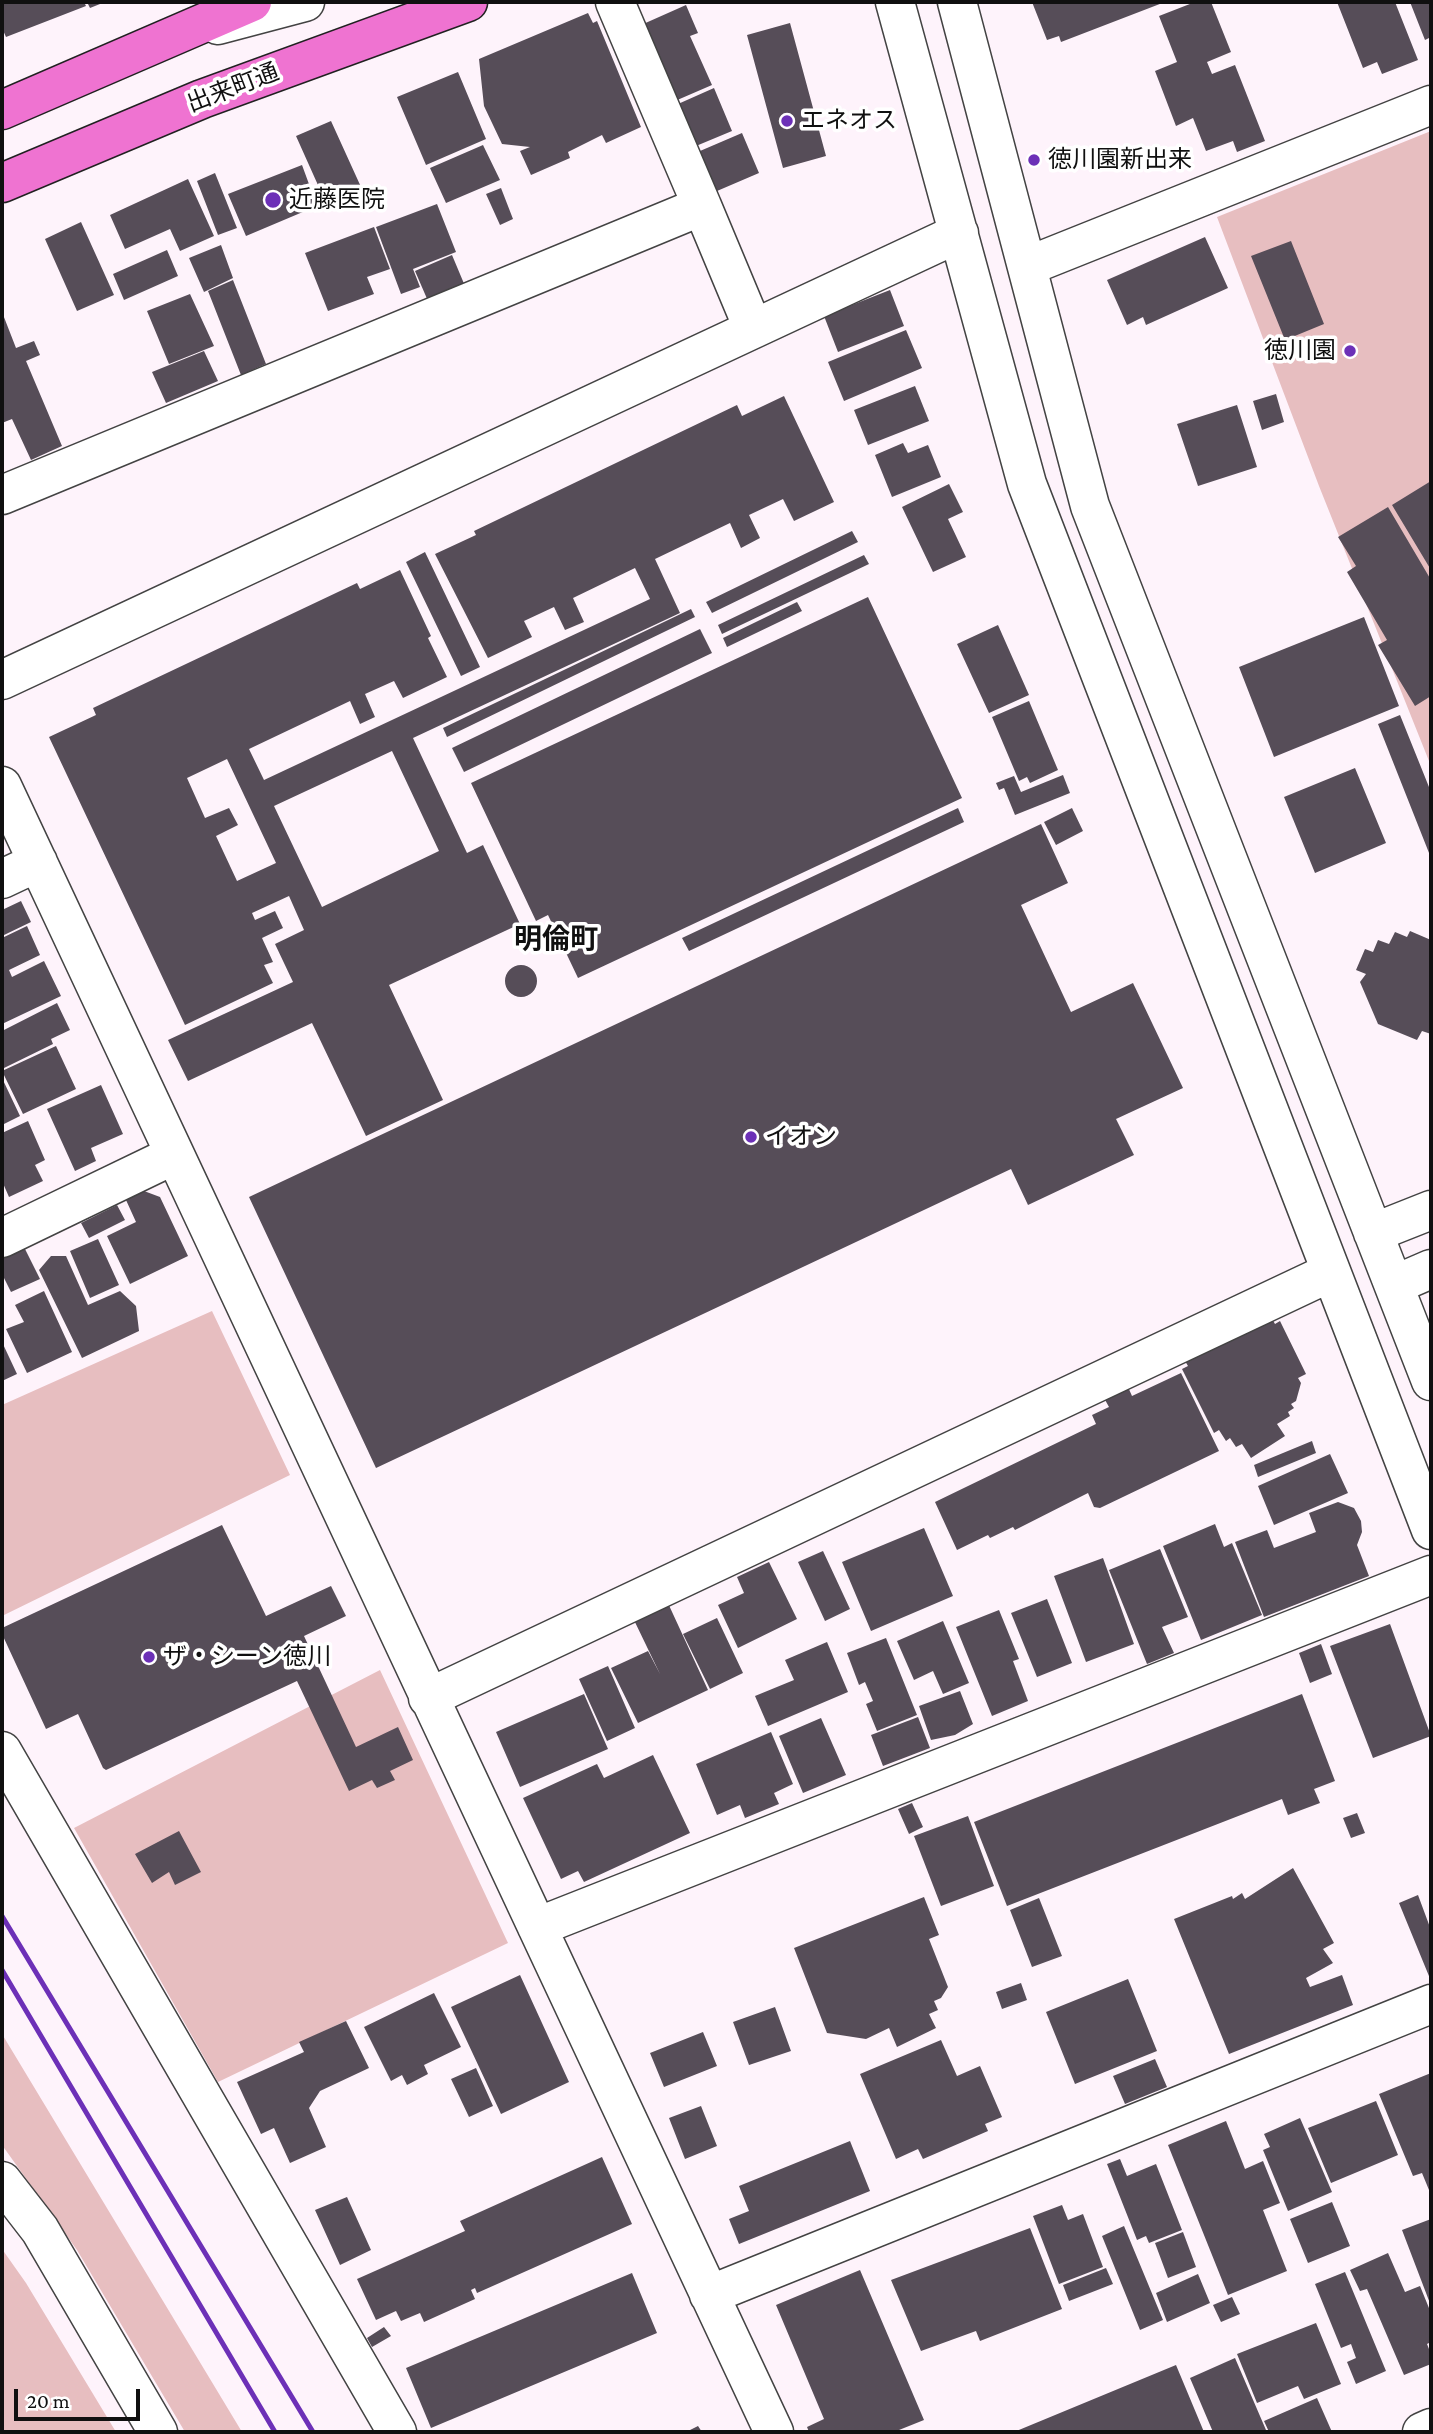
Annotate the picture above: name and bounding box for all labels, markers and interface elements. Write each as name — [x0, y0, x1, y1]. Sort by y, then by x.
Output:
street label: 出来町通 — [183, 57, 283, 119]
place label: エネオス — [801, 107, 897, 135]
marker: エネオス — [779, 113, 795, 129]
place label: 徳川園新出来 — [1048, 146, 1192, 174]
marker: 徳川園新出来 — [1026, 152, 1042, 168]
place label: 近藤医院 — [289, 186, 385, 214]
marker: 近藤医院 — [263, 190, 283, 210]
place label: 徳川園 — [1264, 337, 1336, 365]
marker: 徳川園 — [1342, 343, 1358, 359]
district label: 明倫町 — [514, 922, 598, 956]
place label: イオン — [765, 1123, 837, 1151]
marker: イオン — [743, 1129, 759, 1145]
place label: ザ・シーン徳川 — [163, 1643, 331, 1671]
marker: ザ・シーン徳川 — [141, 1649, 157, 1665]
scale bar — [18, 2374, 144, 2418]
text: 20 m — [27, 2389, 70, 2413]

